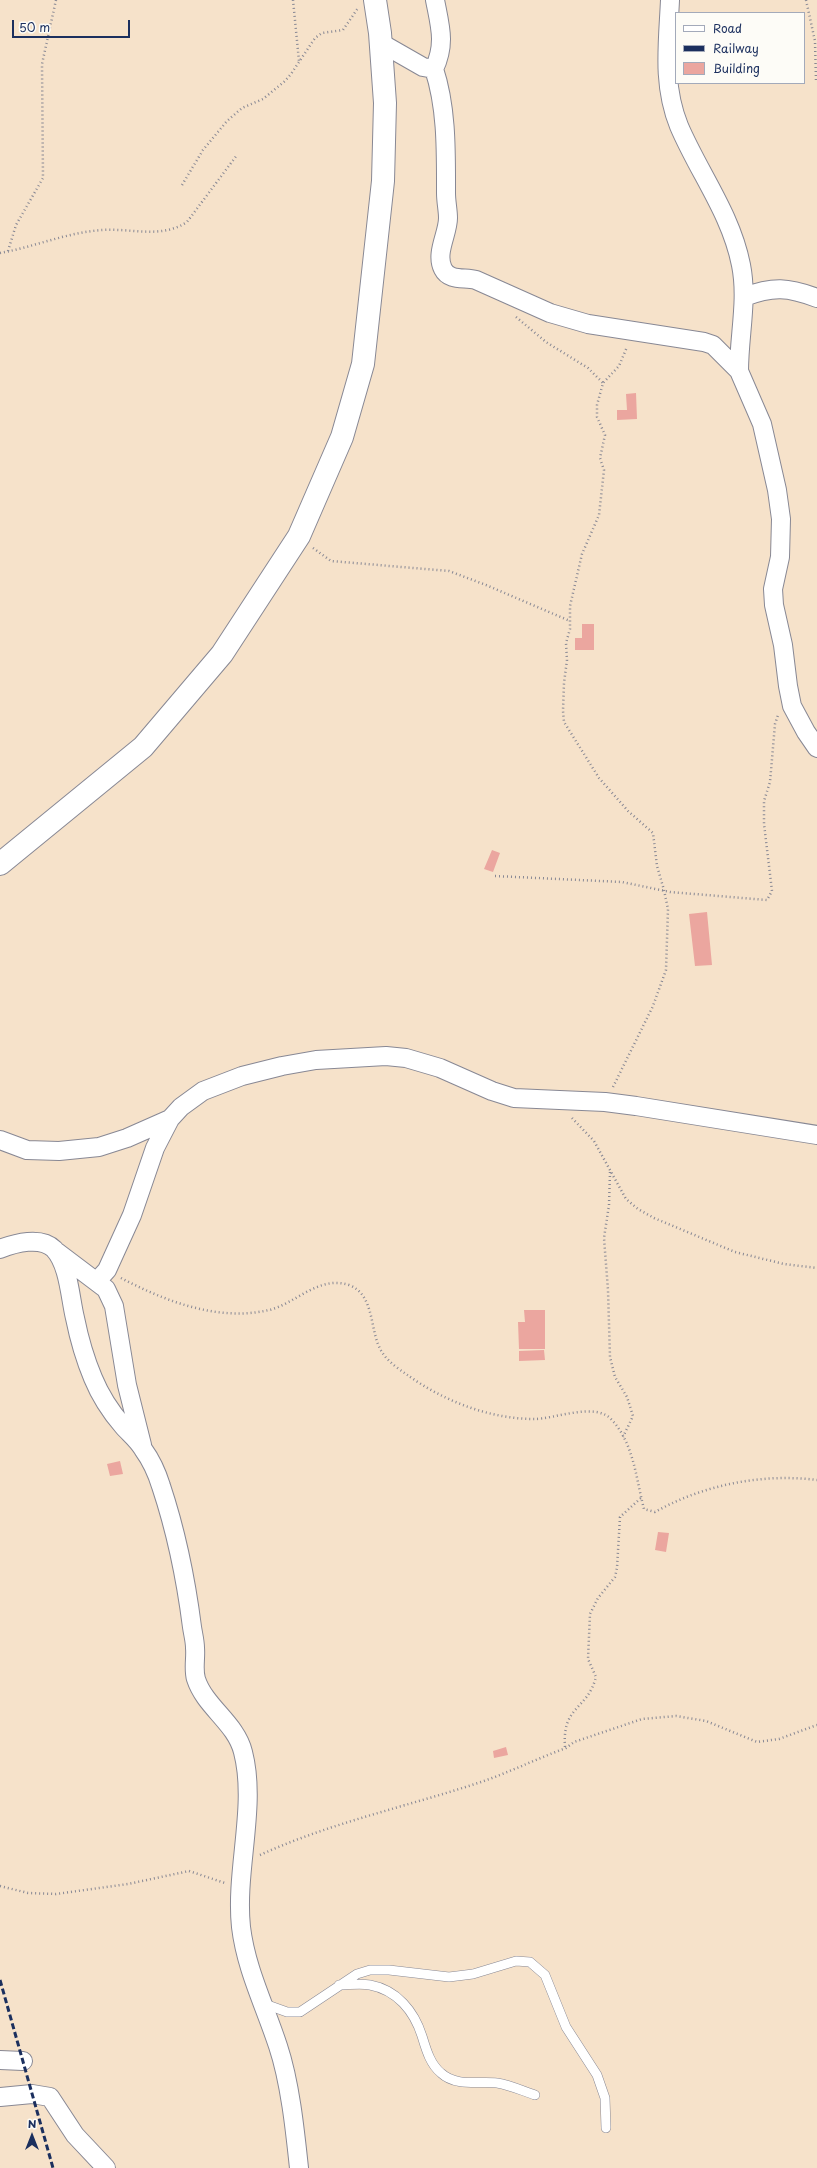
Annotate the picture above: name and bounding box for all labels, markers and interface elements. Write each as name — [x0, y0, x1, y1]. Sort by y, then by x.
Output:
scale bar — [14, 12, 132, 38]
legend — [675, 12, 805, 84]
text: 50 m — [19, 18, 50, 36]
text: Road — [713, 19, 742, 37]
text: Railway — [713, 39, 759, 57]
text: Building — [713, 59, 760, 77]
text: N — [28, 2115, 36, 2132]
north arrow — [12, 2116, 52, 2156]

